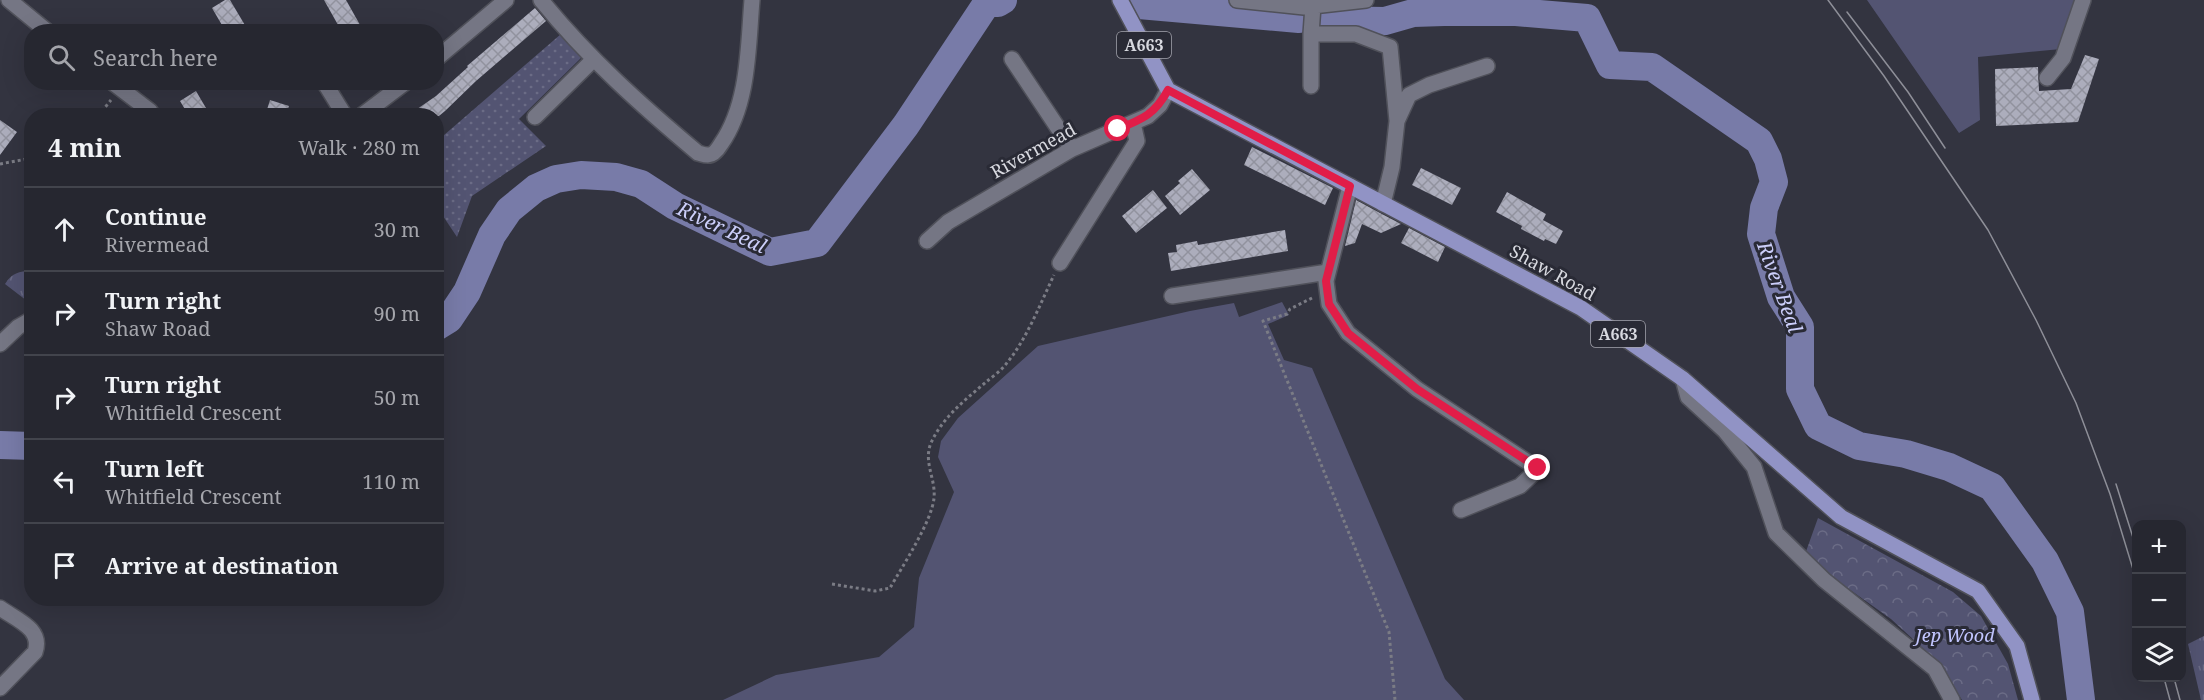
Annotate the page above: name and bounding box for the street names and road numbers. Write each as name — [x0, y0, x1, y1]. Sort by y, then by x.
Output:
road number: A663 — [1117, 32, 1171, 58]
street label: Rivermead — [986, 117, 1080, 183]
street label: Shaw Road — [1506, 238, 1600, 306]
road number: A663 — [1591, 321, 1645, 347]

